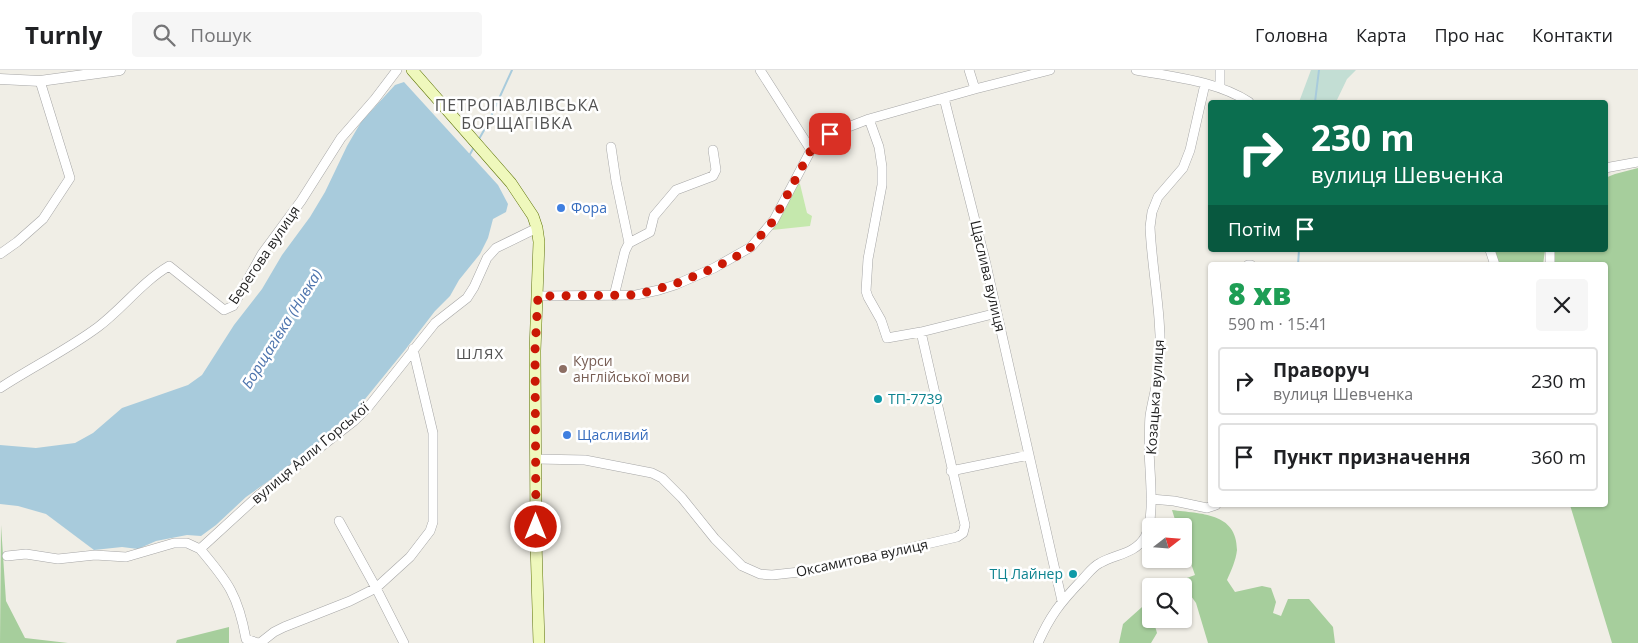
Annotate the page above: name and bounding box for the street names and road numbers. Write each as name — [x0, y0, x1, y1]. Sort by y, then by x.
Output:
street label: Берегова вулиця — [223, 202, 304, 308]
street label: Щаслива вулиця — [966, 218, 1011, 333]
street label: Козацька вулиця — [1141, 339, 1168, 455]
street label: вулиця Алли Горської — [247, 397, 373, 507]
street label: Оксамитова вулиця — [794, 534, 930, 581]

